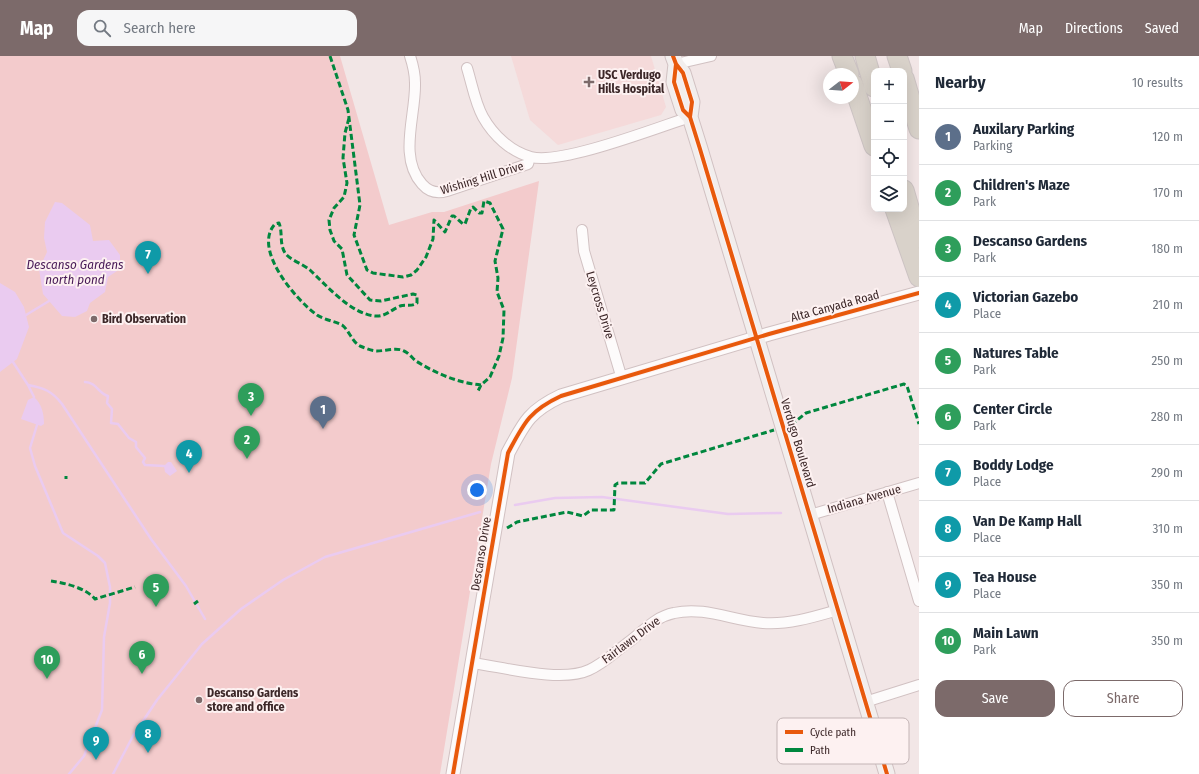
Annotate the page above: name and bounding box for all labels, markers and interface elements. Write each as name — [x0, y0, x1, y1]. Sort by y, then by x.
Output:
search box — [77, 10, 357, 46]
text: Map — [20, 17, 53, 40]
icon: search — [91, 17, 113, 39]
text: Search here — [123, 19, 196, 37]
text: Map — [1019, 20, 1043, 37]
text: Directions — [1065, 20, 1123, 37]
text: Saved — [1145, 20, 1179, 37]
place label: USC Verdugo Hills Hospital — [598, 68, 665, 96]
north arrow — [823, 68, 859, 104]
map controls — [871, 68, 907, 212]
button: + — [871, 68, 907, 104]
text: Nearby — [935, 72, 986, 93]
text: 10 results — [1132, 75, 1183, 90]
marker: USC Verdugo Hills Hospital — [583, 76, 595, 88]
button: − — [871, 104, 907, 140]
text: Auxilary Parking — [973, 120, 1074, 138]
text: 1 — [945, 129, 951, 144]
text: 120 m — [1152, 129, 1183, 144]
text: Parking — [973, 138, 1012, 153]
button: locate — [871, 140, 907, 176]
street label: Wishing Hill Drive — [439, 159, 525, 197]
button: layers — [871, 176, 907, 212]
text: Children's Maze — [973, 176, 1070, 194]
text: 2 — [945, 185, 951, 200]
text: 170 m — [1153, 185, 1183, 200]
text: Park — [973, 194, 996, 209]
text: Descanso Gardens — [973, 232, 1087, 250]
pin: 7 — [135, 241, 161, 274]
text: 3 — [945, 241, 951, 256]
text: 180 m — [1152, 241, 1183, 256]
text: Park — [973, 250, 996, 265]
water label: Descanso Gardens north pond — [26, 257, 124, 287]
street label: Leycross Drive — [583, 270, 617, 341]
street label: Alta Canyada Road — [789, 287, 881, 325]
text: Victorian Gazebo — [973, 288, 1078, 306]
text: 4 — [945, 297, 951, 312]
text: 210 m — [1153, 297, 1183, 312]
text: Place — [973, 306, 1001, 321]
place label: Bird Observation — [102, 312, 186, 326]
marker: Bird Observation — [89, 314, 99, 324]
text: Natures Table — [973, 344, 1059, 362]
text: 5 — [945, 353, 951, 368]
text: 250 m — [1151, 353, 1183, 368]
text: Park — [973, 362, 996, 377]
pin: 3 — [238, 383, 264, 416]
pin: 1 — [310, 396, 336, 429]
street label: Verdugo Boulevard — [778, 397, 818, 489]
text: Center Circle — [973, 400, 1052, 418]
text: 6 — [945, 409, 951, 424]
text: 280 m — [1151, 409, 1183, 424]
text: Park — [973, 418, 996, 433]
pin: 2 — [234, 426, 260, 459]
pin: 4 — [176, 440, 202, 473]
text: Boddy Lodge — [973, 456, 1054, 474]
text: 7 — [945, 465, 951, 480]
text: 290 m — [1151, 465, 1183, 480]
text: Place — [973, 474, 1001, 489]
your location — [467, 480, 487, 500]
street label: Indiana Avenue — [826, 482, 902, 516]
text: Van De Kamp Hall — [973, 512, 1082, 530]
street label: Descanso Drive — [468, 516, 494, 592]
text: 8 — [945, 521, 951, 536]
text: 310 m — [1153, 521, 1183, 536]
text: Place — [973, 530, 1001, 545]
text: Tea House — [973, 568, 1037, 586]
pin: 5 — [143, 574, 169, 607]
text: 9 — [945, 577, 951, 592]
text: 350 m — [1151, 577, 1183, 592]
text: Place — [973, 586, 1001, 601]
street label: Fairlawn Drive — [599, 614, 663, 666]
text: Main Lawn — [973, 624, 1039, 642]
text: 10 — [942, 633, 954, 648]
text: 350 m — [1151, 633, 1183, 648]
pin: 6 — [129, 641, 155, 674]
text: Park — [973, 642, 996, 657]
pin: 10 — [34, 646, 60, 679]
button: Save — [935, 680, 1055, 717]
button: Share — [1063, 680, 1183, 717]
place label: Descanso Gardens store and office — [207, 686, 299, 714]
marker: Descanso Gardens store and office — [194, 695, 204, 705]
legend — [777, 718, 909, 764]
pin: 8 — [135, 720, 161, 753]
text: Cycle path — [810, 726, 856, 739]
pin: 9 — [83, 727, 109, 760]
text: Path — [810, 744, 830, 757]

